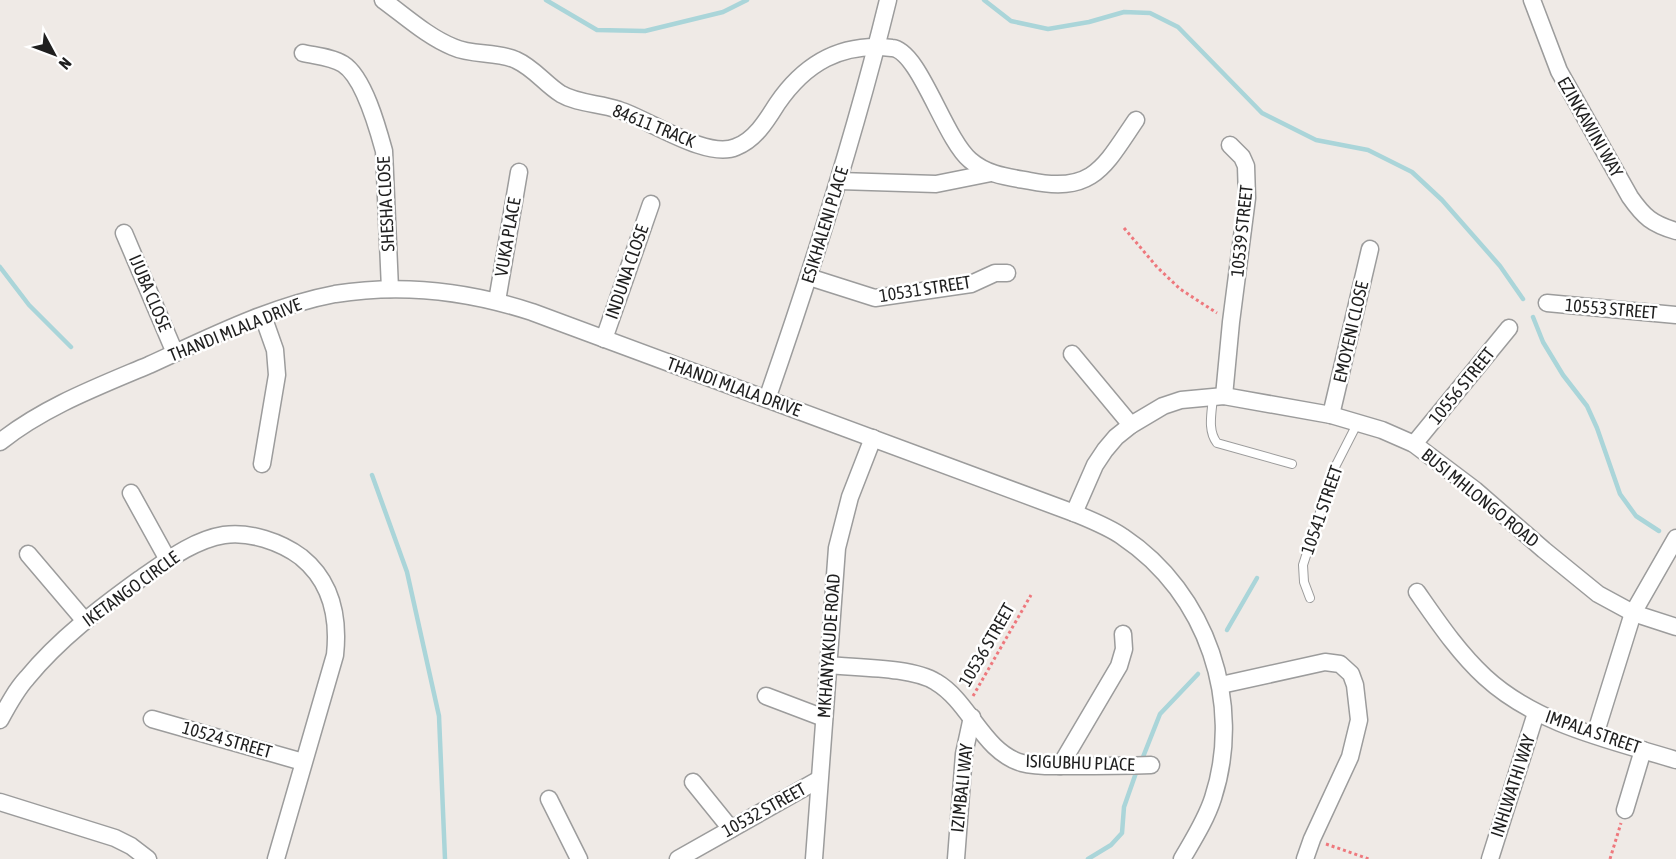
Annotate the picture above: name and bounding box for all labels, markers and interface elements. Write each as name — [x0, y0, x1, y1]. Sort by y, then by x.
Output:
north arrow — [24, 24, 84, 84]
text: N — [55, 54, 75, 73]
street label: EZINKAWINI WAY — [1553, 73, 1628, 181]
street label: 84611 TRACK — [610, 99, 699, 152]
street label: SHESHA CLOSE — [373, 155, 398, 252]
street label: ESIKHALENI PLACE — [797, 164, 852, 286]
street label: 10539 STREET — [1226, 184, 1257, 278]
street label: VUKA PLACE — [490, 195, 525, 278]
street label: INDUNA CLOSE — [601, 222, 653, 322]
street label: IJUBA CLOSE — [125, 251, 176, 335]
street label: 10531 STREET — [878, 271, 972, 306]
street label: EMOYENI CLOSE — [1329, 279, 1372, 385]
street label: THANDI MLALA DRIVE — [165, 293, 305, 366]
street label: 10553 STREET — [1564, 294, 1658, 323]
street label: 10556 STREET — [1424, 343, 1499, 428]
street label: THANDI MLALA DRIVE — [664, 353, 804, 421]
street label: BUSI MHLONGO ROAD — [1417, 444, 1543, 551]
street label: 10541 STREET — [1297, 463, 1347, 557]
street label: IKETANGO CIRCLE — [78, 546, 183, 631]
street label: MKHANYAKUDE ROAD — [813, 573, 844, 719]
street label: 10536 STREET — [954, 599, 1019, 690]
street label: IMPALA STREET — [1543, 705, 1644, 758]
street label: 10524 STREET — [180, 717, 275, 762]
street label: INHLWATHI WAY — [1486, 732, 1539, 840]
street label: IZIMBALI WAY — [946, 742, 977, 833]
street label: ISIGUBHU PLACE — [1025, 750, 1135, 775]
street label: 10532 STREET — [718, 778, 809, 841]

